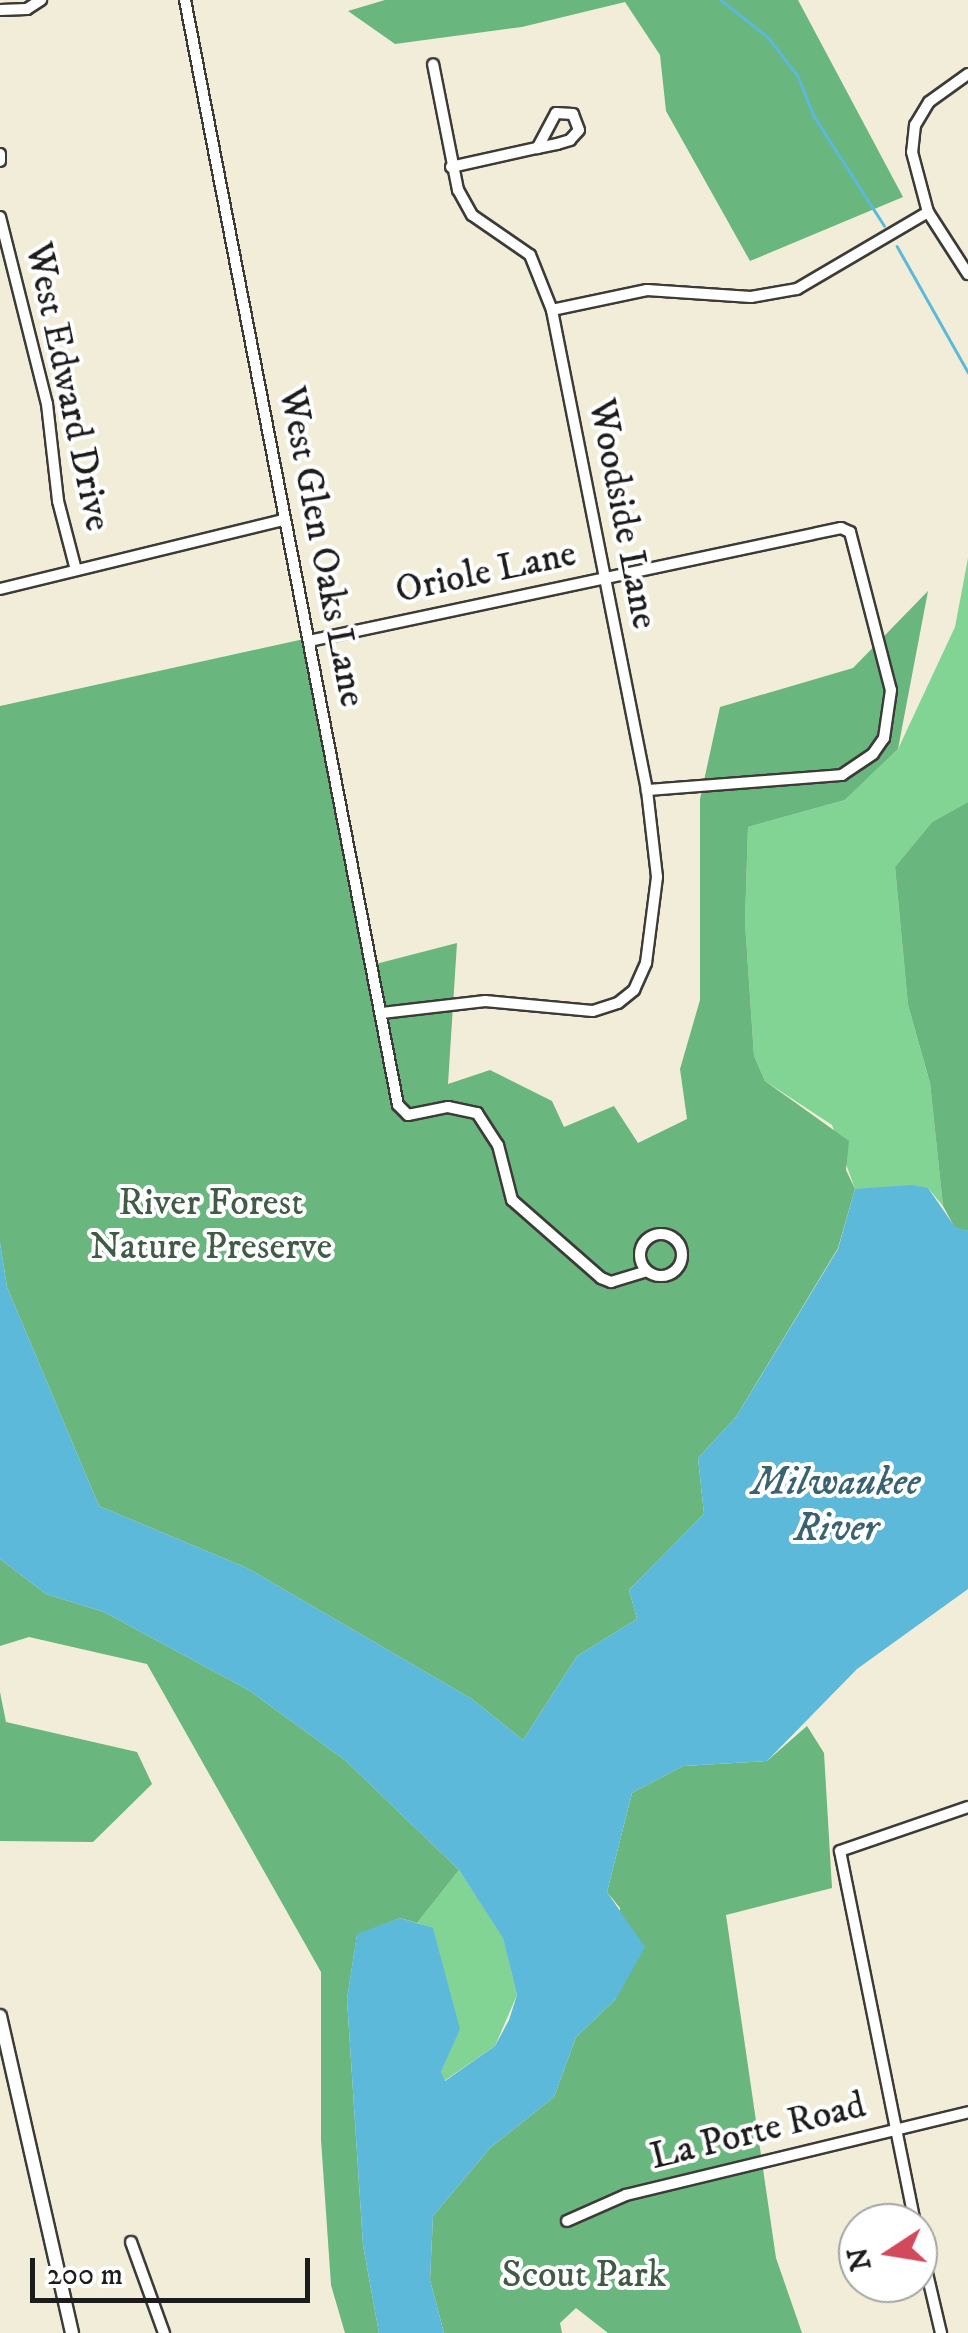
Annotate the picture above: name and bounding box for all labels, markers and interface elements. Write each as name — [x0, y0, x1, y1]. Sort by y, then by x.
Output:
street label: West Edward Drive — [14, 239, 120, 535]
street label: West Glen Oaks Lane — [268, 383, 374, 711]
street label: Woodside Lane — [577, 395, 667, 633]
street label: Oriole Lane — [392, 532, 580, 614]
park label: River Forest Nature Preserve — [90, 1181, 332, 1270]
water label: Milwaukee River — [752, 1459, 920, 1553]
street label: La Porte Road — [646, 2083, 870, 2181]
north arrow — [838, 2203, 938, 2303]
scale bar — [35, 2238, 315, 2300]
text: N — [841, 2244, 880, 2274]
park label: Scout Park — [502, 2253, 666, 2299]
text: 200 m — [47, 2257, 123, 2294]

